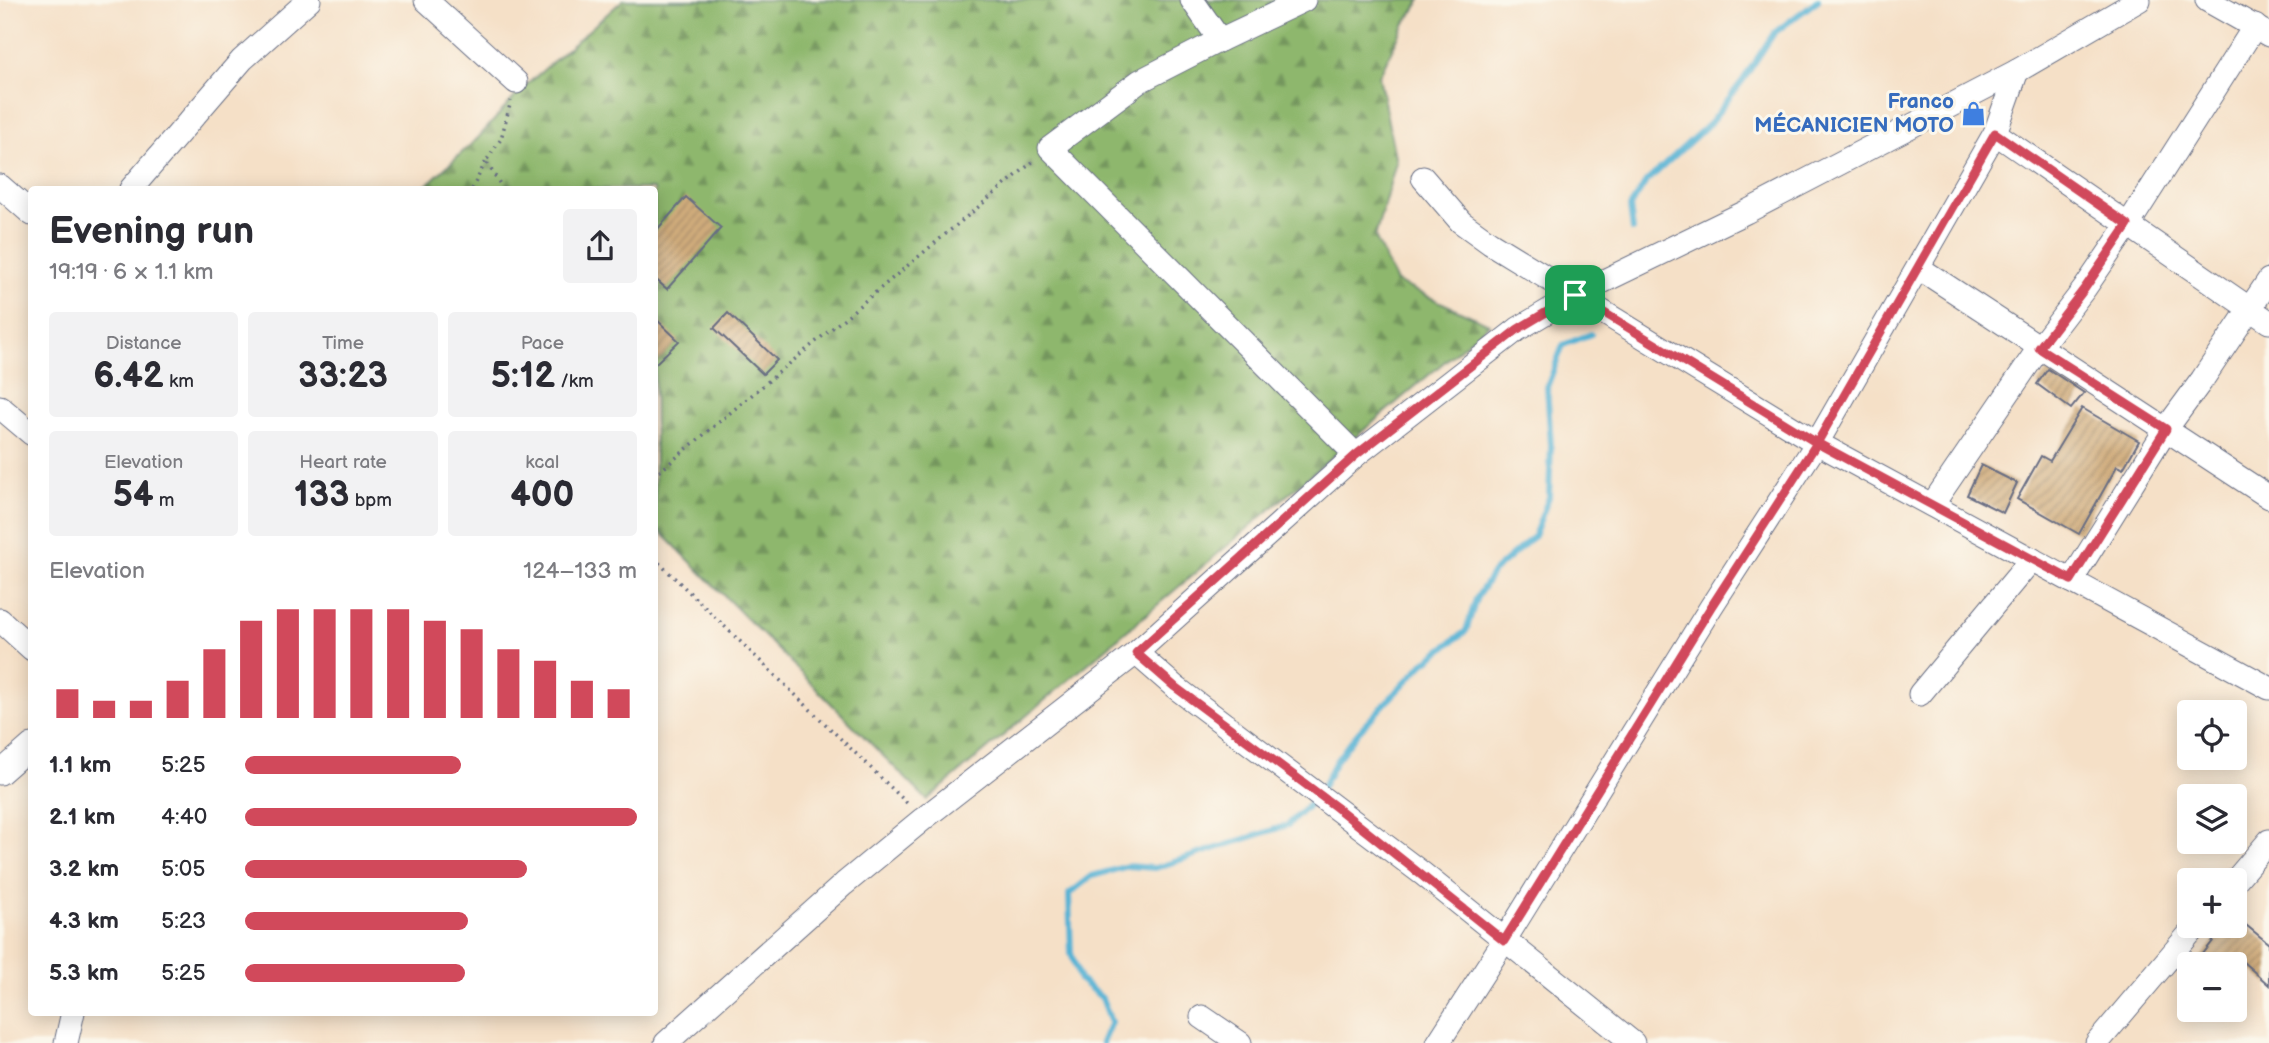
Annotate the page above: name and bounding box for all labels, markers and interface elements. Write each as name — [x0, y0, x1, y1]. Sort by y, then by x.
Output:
place label: Franco MÉCANICIEN MOTO — [1754, 89, 1954, 138]
shop icon: Franco MÉCANICIEN MOTO — [1960, 99, 1988, 127]
text: Evening run — [49, 209, 254, 254]
button: share — [563, 209, 637, 283]
text: 19:19 · 6 × 1.1 km — [49, 258, 214, 286]
pin — [1545, 265, 1605, 325]
icon: arrive — [1556, 276, 1594, 314]
text: Distance — [106, 332, 182, 355]
text: Time — [322, 332, 364, 355]
text: Pace — [521, 332, 564, 355]
text: 6.42 — [93, 355, 164, 398]
text: 33:23 — [298, 355, 388, 398]
text: 5:12 — [491, 355, 555, 398]
text: km — [164, 370, 194, 393]
text: /km — [555, 370, 594, 393]
text: Elevation — [104, 451, 183, 474]
text: Heart rate — [299, 451, 387, 474]
text: kcal — [525, 451, 559, 474]
text: 54 — [113, 474, 154, 517]
text: 133 — [294, 474, 350, 517]
text: 400 — [510, 474, 574, 517]
text: m — [154, 489, 174, 512]
text: bpm — [350, 489, 392, 512]
text: Elevation — [49, 557, 145, 585]
text: 124–133 m — [523, 557, 637, 585]
map controls — [2177, 700, 2247, 1022]
button: locate — [2177, 700, 2247, 770]
text: 1.1 km — [49, 751, 111, 779]
text: 5:25 — [161, 751, 206, 779]
button: layers — [2177, 784, 2247, 854]
text: 2.1 km — [49, 803, 115, 831]
text: 4:40 — [161, 803, 207, 831]
text: 3.2 km — [49, 855, 119, 883]
text: 5:05 — [161, 855, 206, 883]
button: + — [2177, 868, 2247, 938]
text: 4.3 km — [49, 907, 119, 935]
text: 5:23 — [161, 907, 206, 935]
button: − — [2177, 952, 2247, 1022]
text: 5.3 km — [49, 959, 119, 987]
text: 5:25 — [161, 959, 206, 987]

